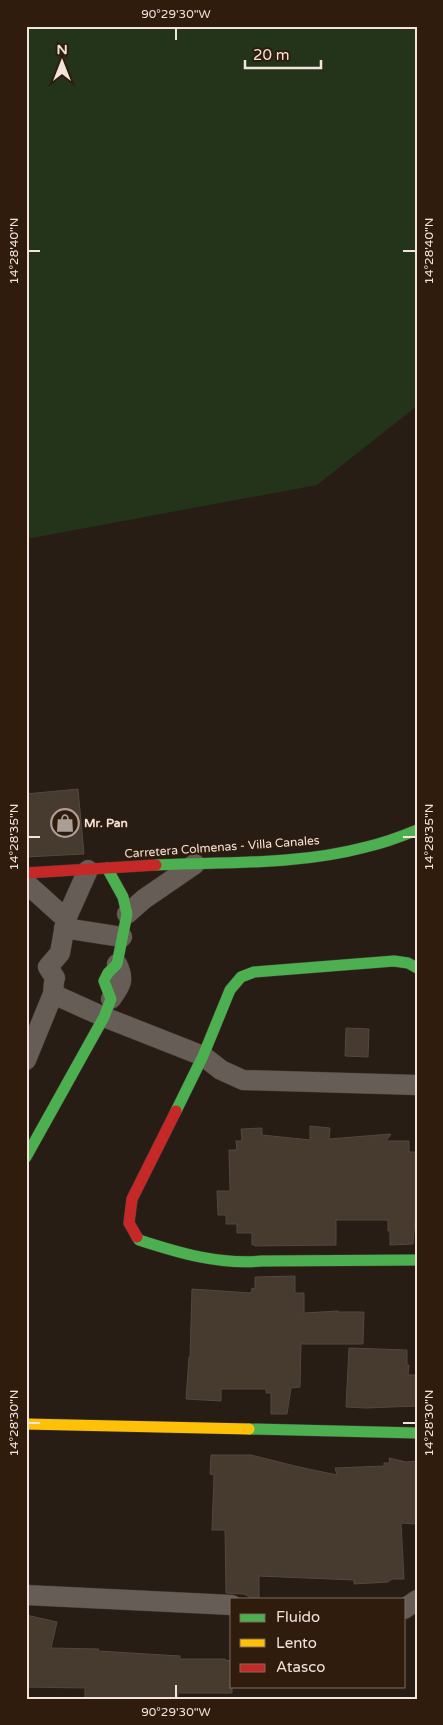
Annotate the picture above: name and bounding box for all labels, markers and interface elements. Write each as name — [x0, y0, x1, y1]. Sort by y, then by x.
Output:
text: 90°29'30"W — [141, 7, 211, 21]
north arrow — [38, 38, 88, 88]
scale bar — [245, 38, 322, 70]
text: N — [56, 41, 68, 58]
text: 20 m — [253, 46, 290, 64]
text: 14°28'40"N — [7, 218, 21, 285]
text: 14°28'40"N — [422, 218, 436, 285]
text: 14°28'35"N — [7, 804, 21, 871]
text: 14°28'35"N — [422, 804, 436, 871]
shop icon: Mr. Pan — [50, 808, 80, 838]
place label: Mr. Pan — [84, 816, 128, 830]
street label: Carretera Colmenas - Villa Canales — [124, 833, 320, 861]
text: 14°28'30"N — [7, 1390, 21, 1457]
text: 14°28'30"N — [422, 1390, 436, 1457]
legend — [230, 1598, 406, 1688]
text: Fluido — [276, 1608, 320, 1626]
text: Lento — [276, 1634, 317, 1652]
text: Atasco — [276, 1658, 325, 1676]
text: 90°29'30"W — [141, 1705, 211, 1719]

